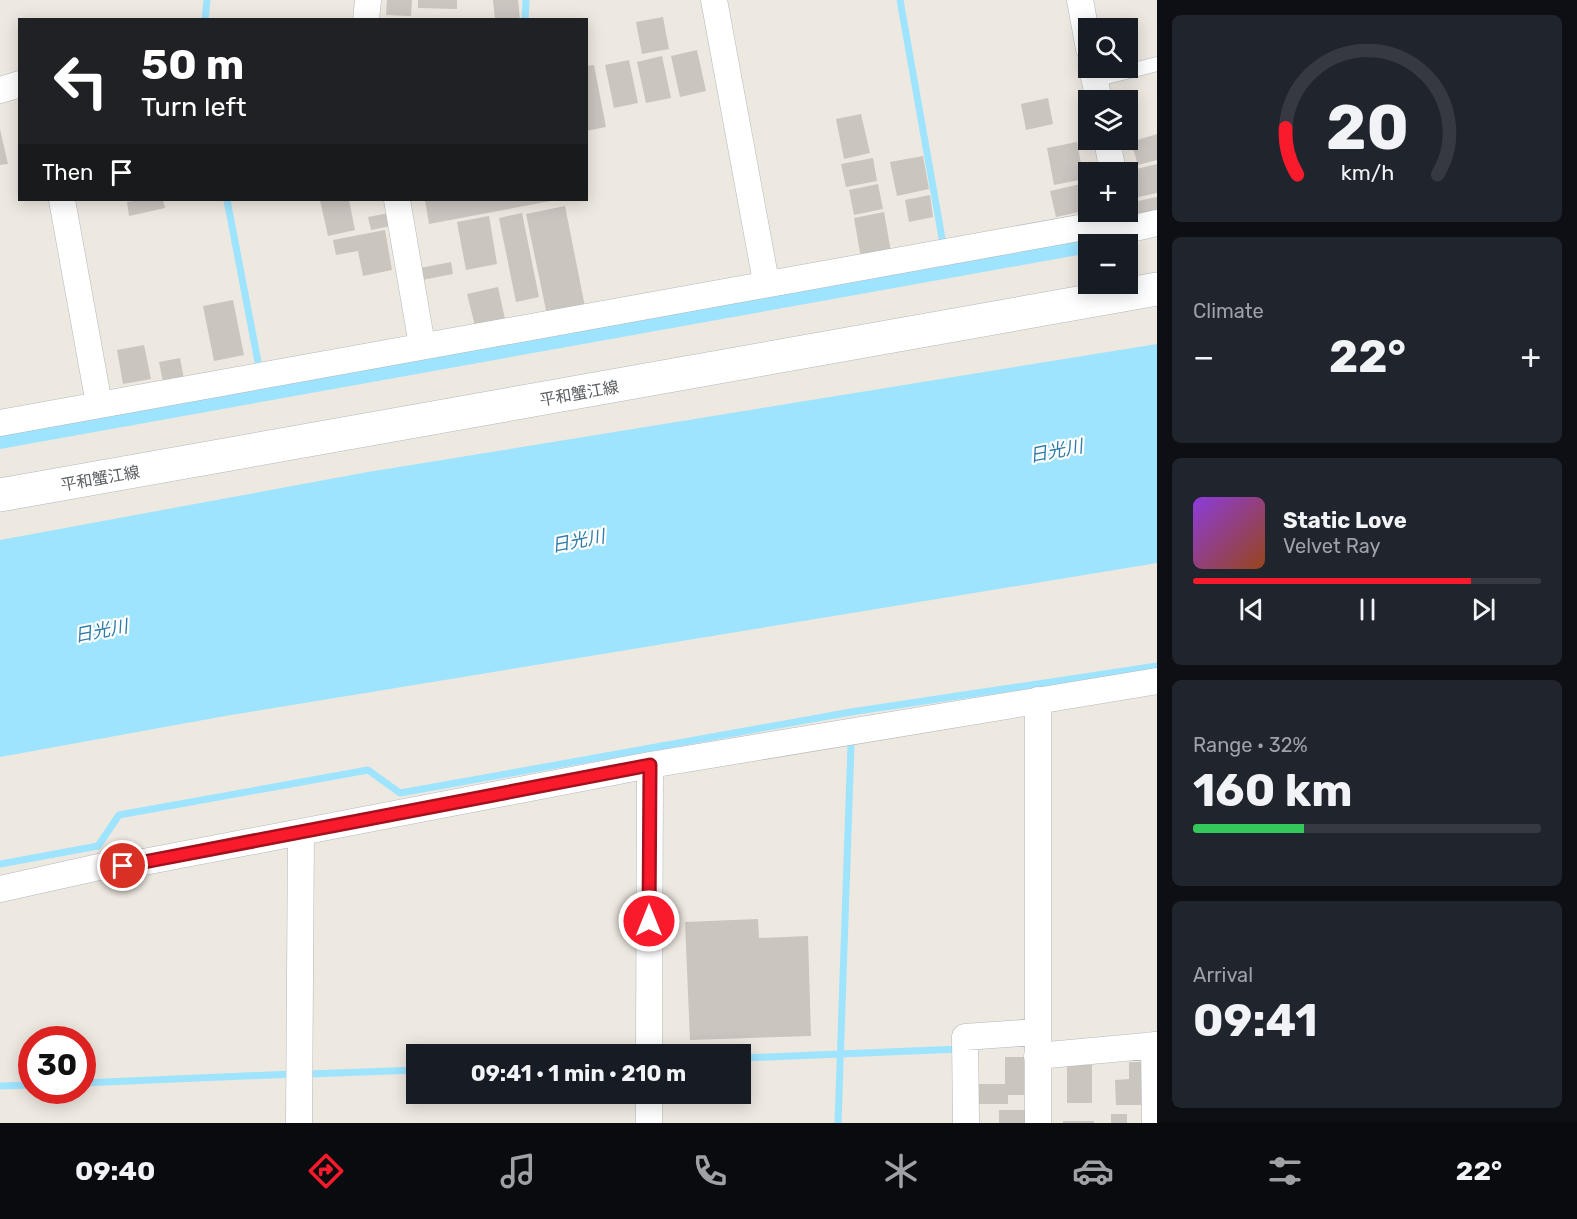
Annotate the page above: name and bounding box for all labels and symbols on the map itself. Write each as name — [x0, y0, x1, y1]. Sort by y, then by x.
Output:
street label: 平和蟹江線 — [538, 377, 620, 410]
water label: 日光川 — [1027, 435, 1087, 467]
street label: 平和蟹江線 — [59, 462, 141, 495]
water label: 日光川 — [549, 525, 609, 557]
water label: 日光川 — [72, 615, 132, 647]
pin — [97, 840, 148, 891]
position arrow — [617, 889, 681, 953]
speed limit sign: 30 — [18, 1026, 96, 1104]

